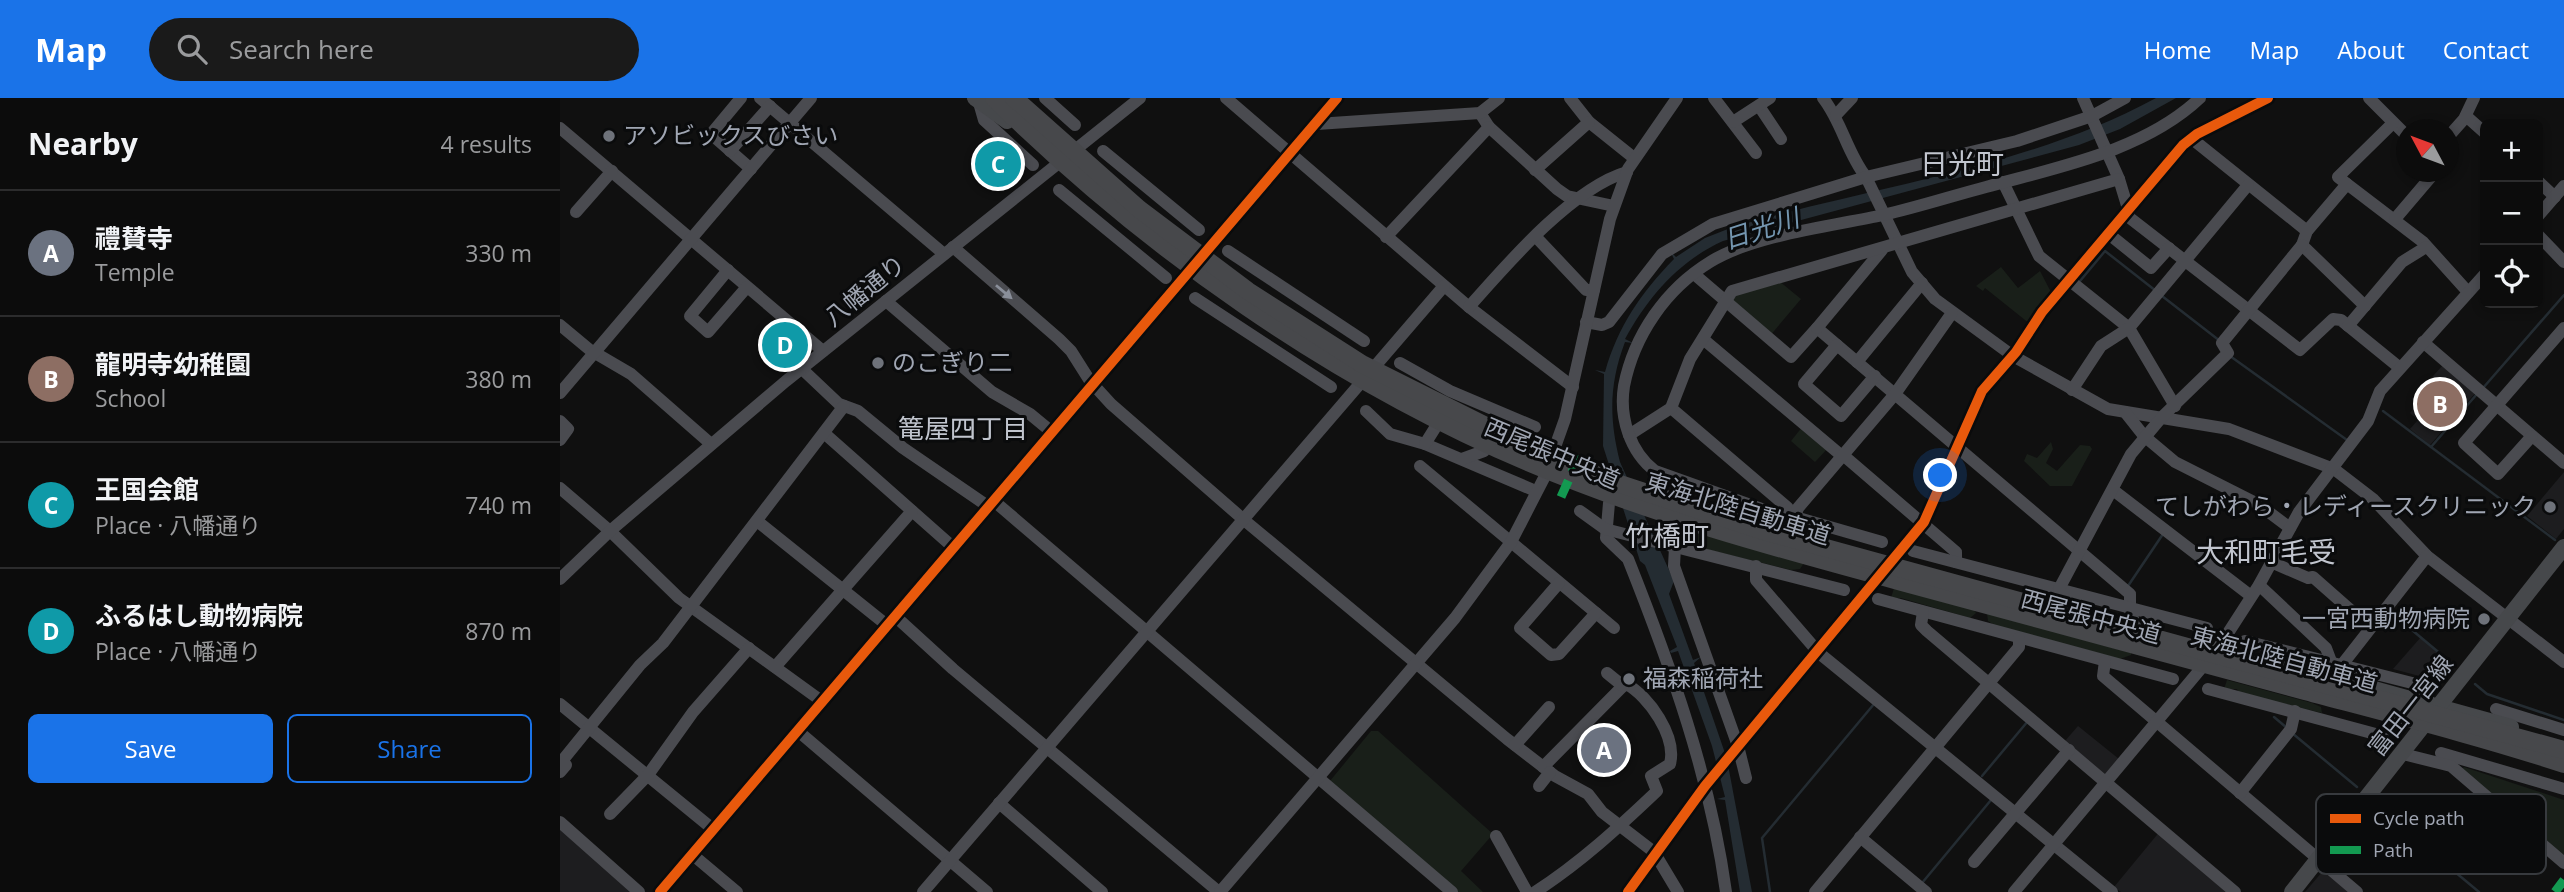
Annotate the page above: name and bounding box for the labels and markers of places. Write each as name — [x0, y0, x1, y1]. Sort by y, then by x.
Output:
place label: アソビックスびさい — [623, 118, 838, 151]
marker: アソビックスびさい — [601, 128, 617, 144]
pin: C — [975, 138, 1021, 190]
pin: D — [762, 319, 808, 371]
place label: のこぎり二 — [892, 345, 1012, 378]
marker: のこぎり二 — [870, 355, 886, 371]
pin: B — [2417, 378, 2463, 430]
place label: てしがわら・レディースクリニック — [2155, 489, 2536, 522]
marker: てしがわら・レディースクリニック — [2542, 499, 2558, 515]
place label: 一宮西動物病院 — [2302, 601, 2470, 634]
marker: 一宮西動物病院 — [2476, 611, 2492, 627]
place label: 福森稲荷社 — [1643, 661, 1763, 694]
marker: 福森稲荷社 — [1621, 671, 1637, 687]
pin: A — [1581, 724, 1627, 776]

